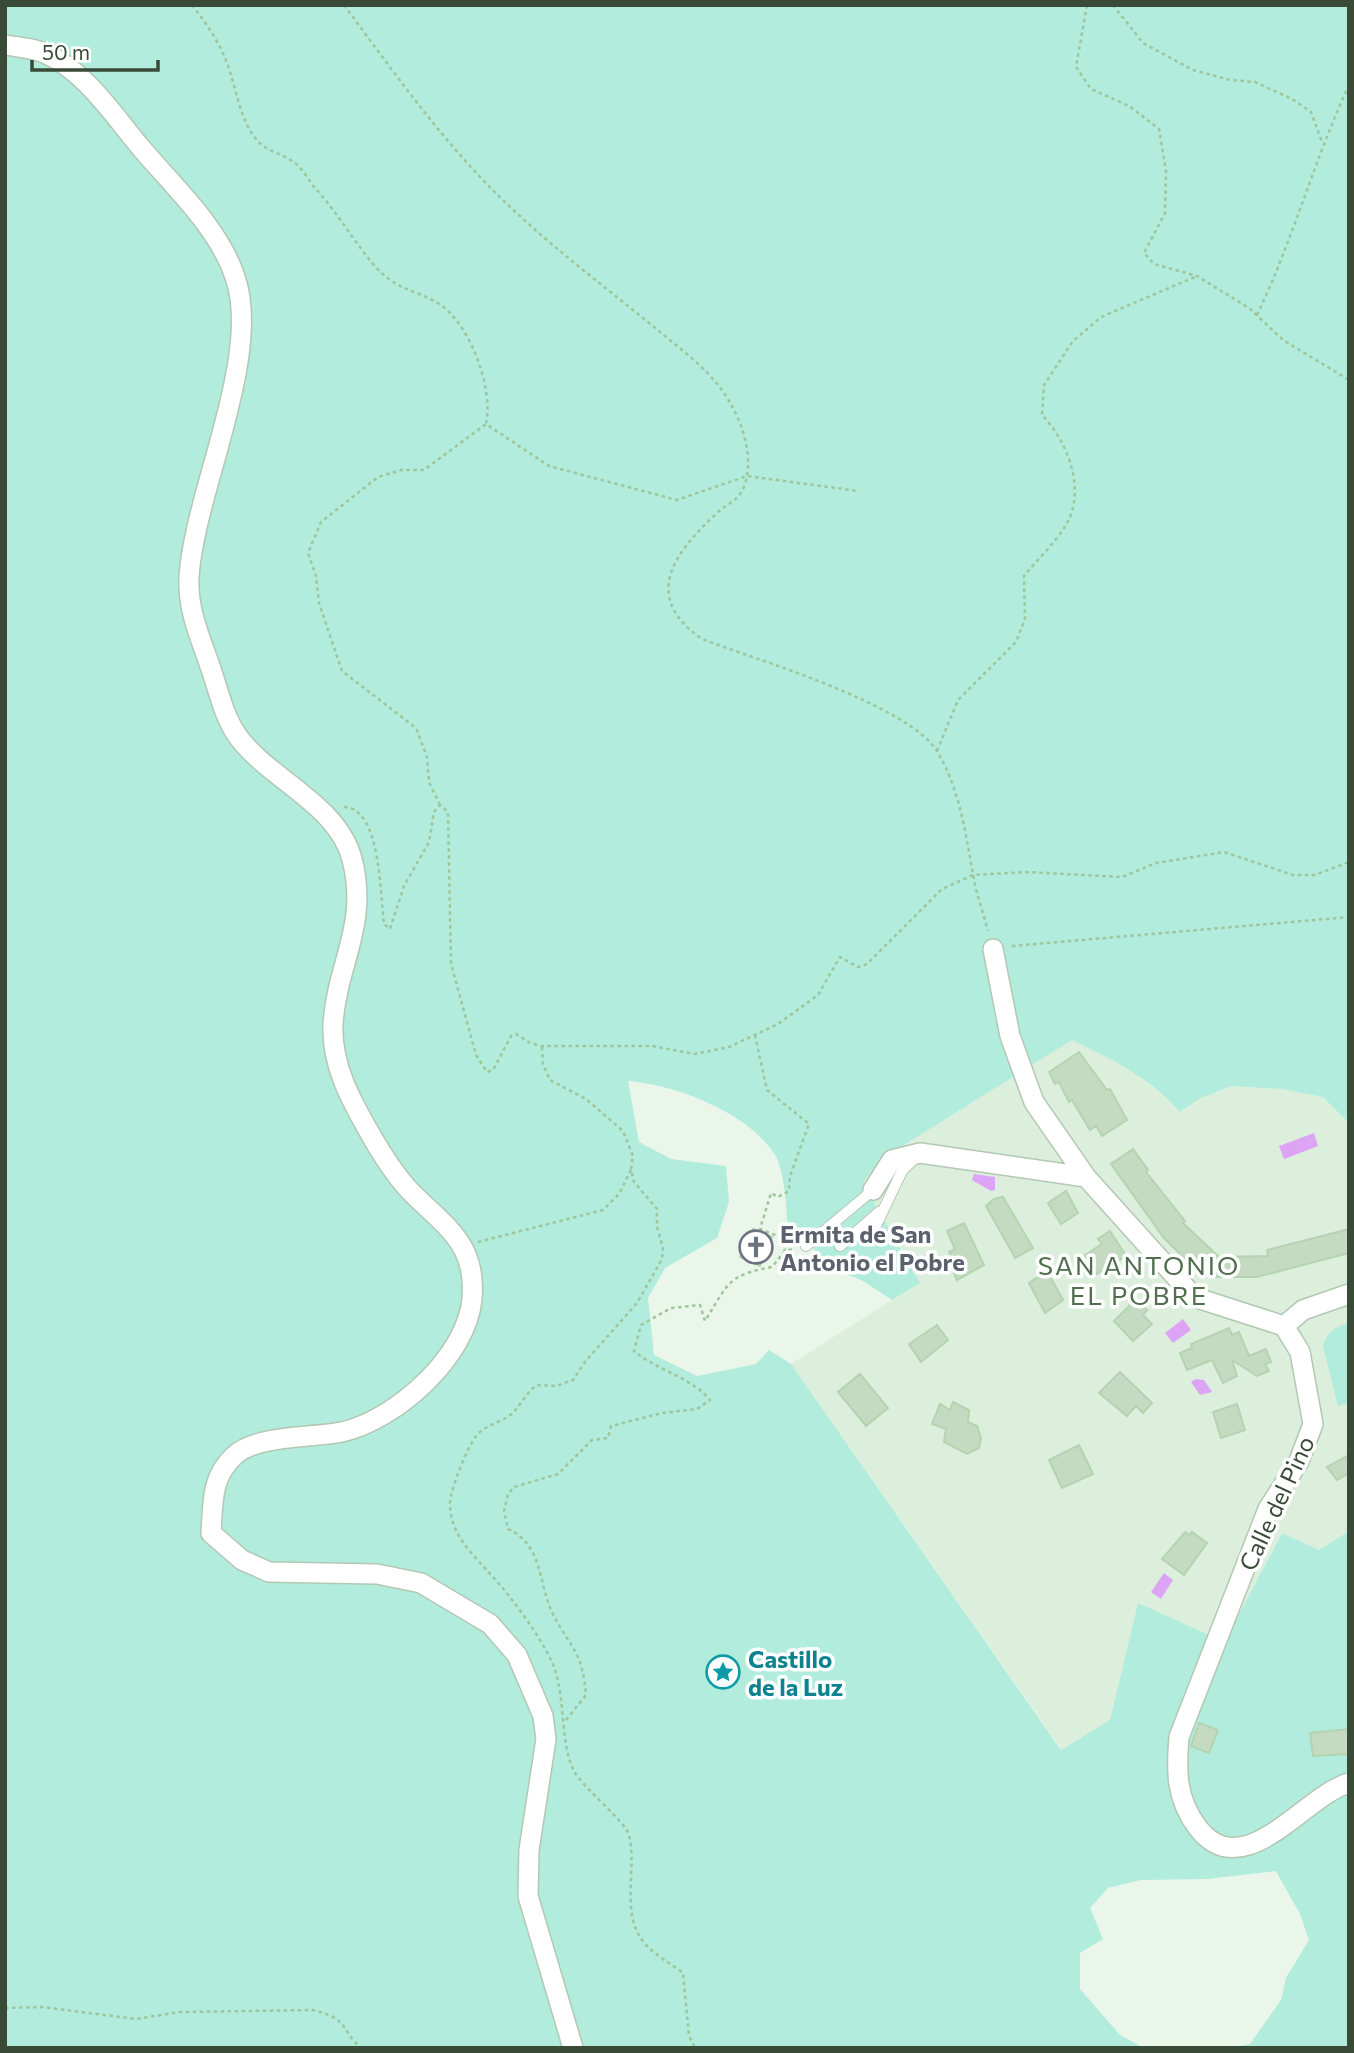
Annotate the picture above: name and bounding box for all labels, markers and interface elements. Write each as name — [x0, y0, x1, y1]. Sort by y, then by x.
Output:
scale bar — [32, 28, 158, 72]
text: 50 m — [42, 39, 90, 64]
place label: Ermita de San Antonio el Pobre — [780, 1219, 965, 1276]
church icon: Ermita de San Antonio el Pobre — [737, 1228, 775, 1266]
district label: SAN ANTONIO EL POBRE — [1038, 1249, 1240, 1310]
street label: Calle del Pino — [1232, 1431, 1320, 1575]
place label: Castillo de la Luz — [748, 1644, 843, 1701]
place icon: Castillo de la Luz — [704, 1653, 742, 1691]

